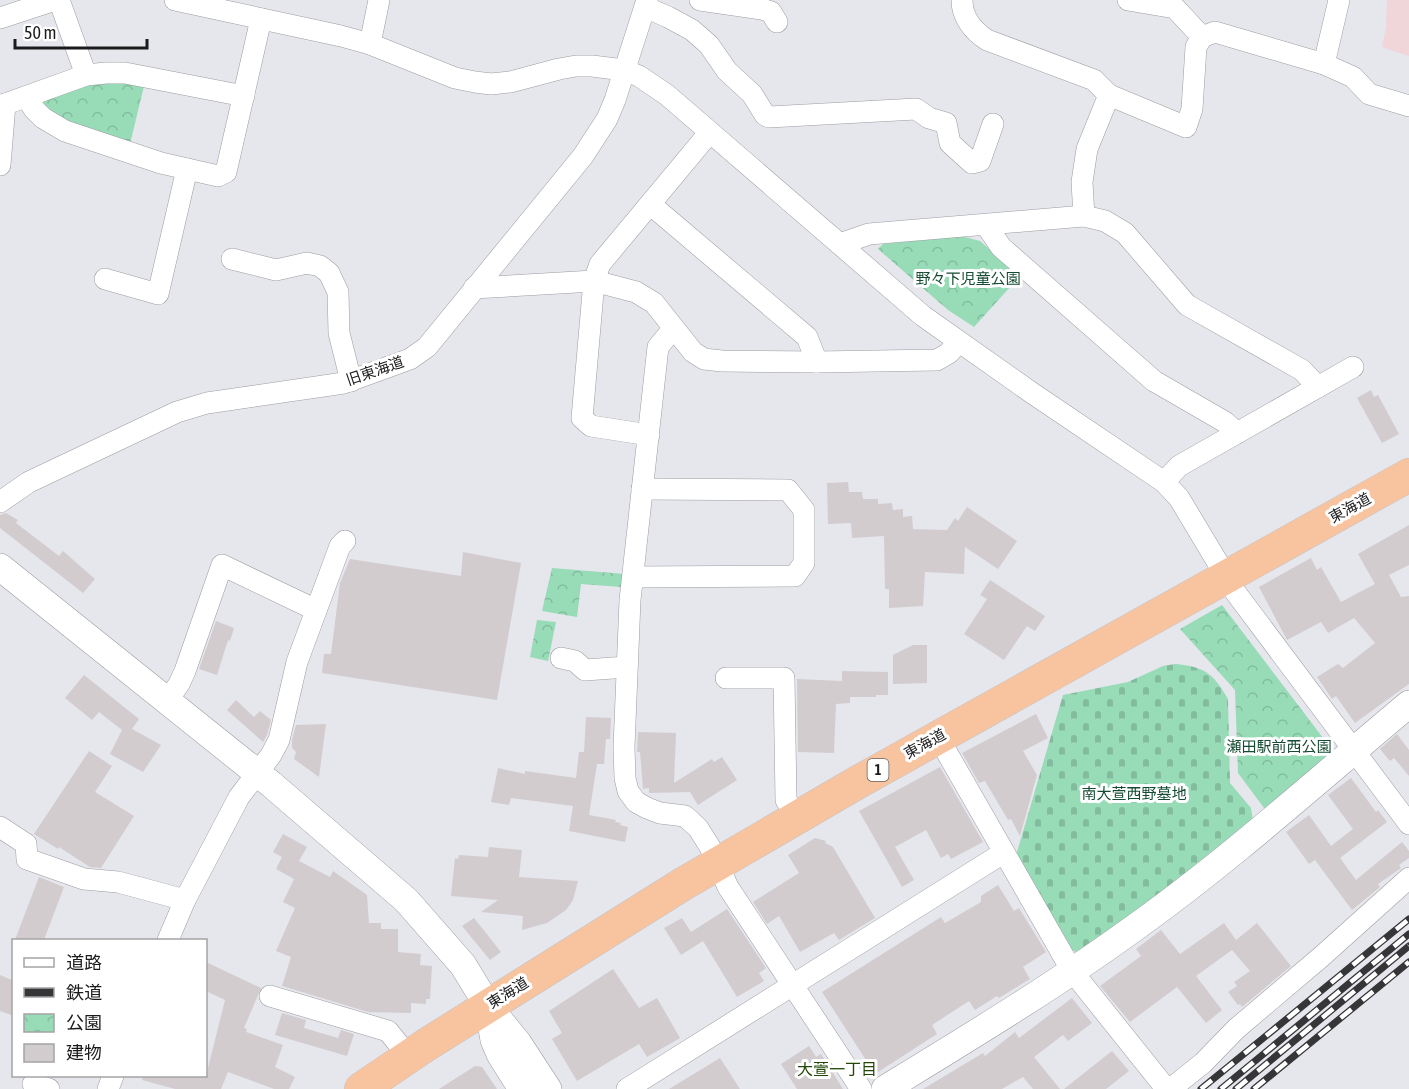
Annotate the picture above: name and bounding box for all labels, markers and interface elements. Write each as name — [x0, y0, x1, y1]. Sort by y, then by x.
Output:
scale bar — [15, 12, 147, 50]
text: 50 m — [24, 22, 56, 43]
park label: 野々下児童公園 — [915, 270, 1021, 287]
street label: 旧東海道 — [344, 353, 406, 388]
street label: 東海道 — [1326, 489, 1374, 526]
street label: 東海道 — [901, 725, 949, 762]
park label: 瀬田駅前西公園 — [1226, 738, 1332, 755]
road number: 1 — [868, 759, 888, 781]
park label: 南大萱西野墓地 — [1081, 785, 1187, 802]
legend — [12, 939, 207, 1077]
text: 道路 — [66, 952, 102, 973]
street label: 東海道 — [484, 973, 531, 1012]
text: 鉄道 — [66, 982, 102, 1003]
text: 公園 — [66, 1012, 102, 1033]
text: 建物 — [66, 1042, 102, 1063]
district label: 大萱一丁目 — [797, 1060, 877, 1078]

